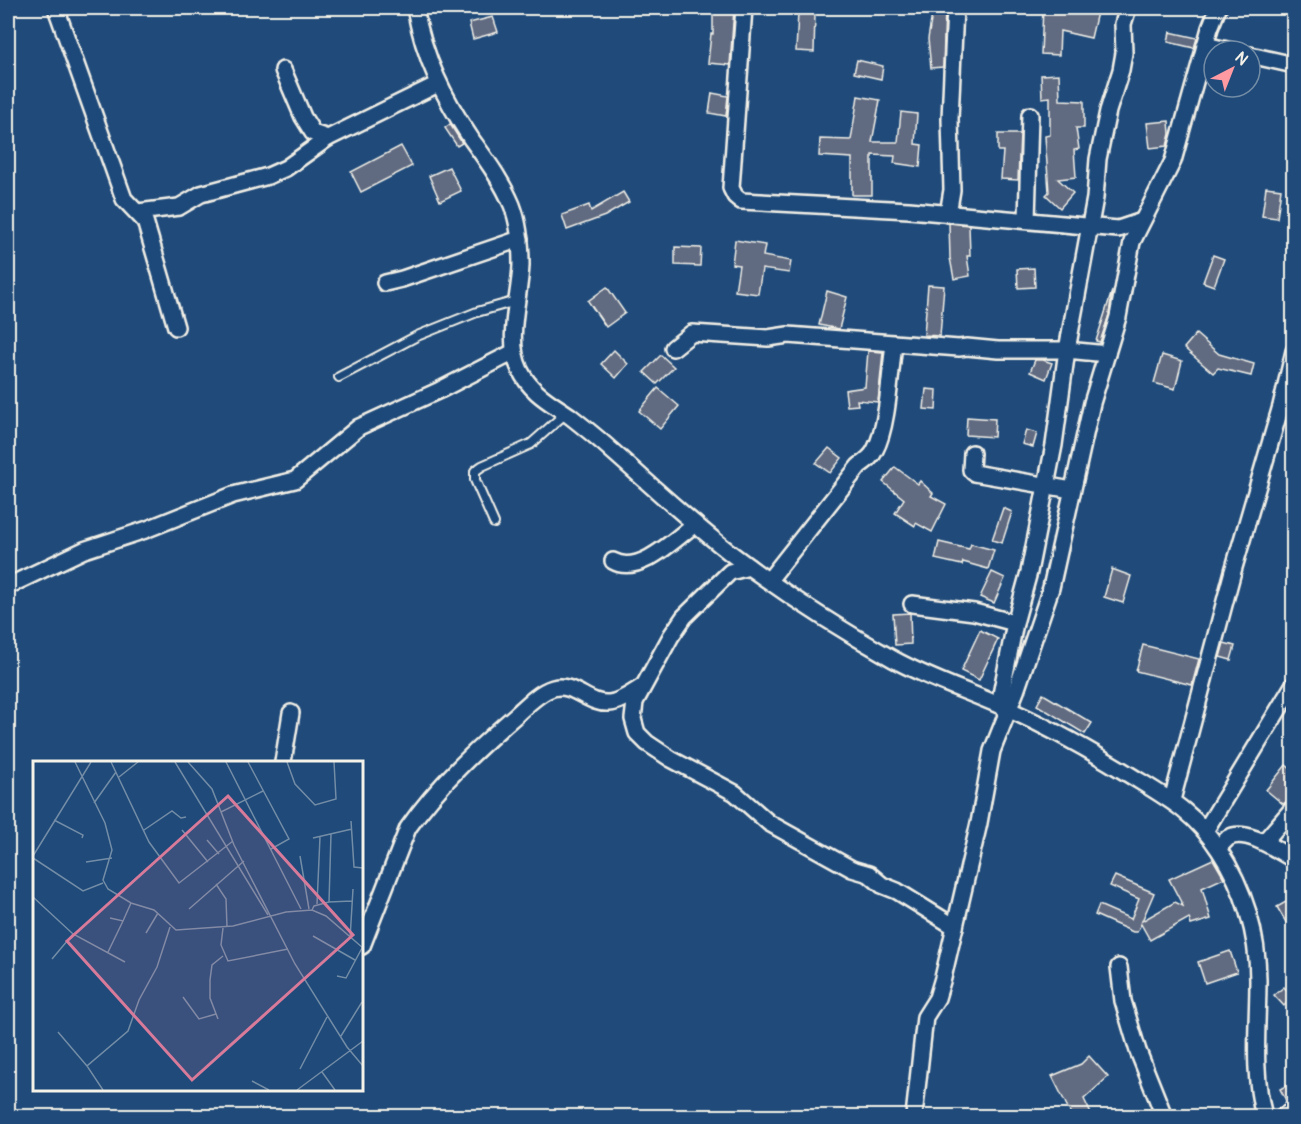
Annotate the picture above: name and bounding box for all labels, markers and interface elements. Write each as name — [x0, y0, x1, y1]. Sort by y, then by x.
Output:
north arrow — [1202, 39, 1262, 99]
text: N — [1231, 48, 1252, 70]
inset map — [33, 761, 363, 1091]

